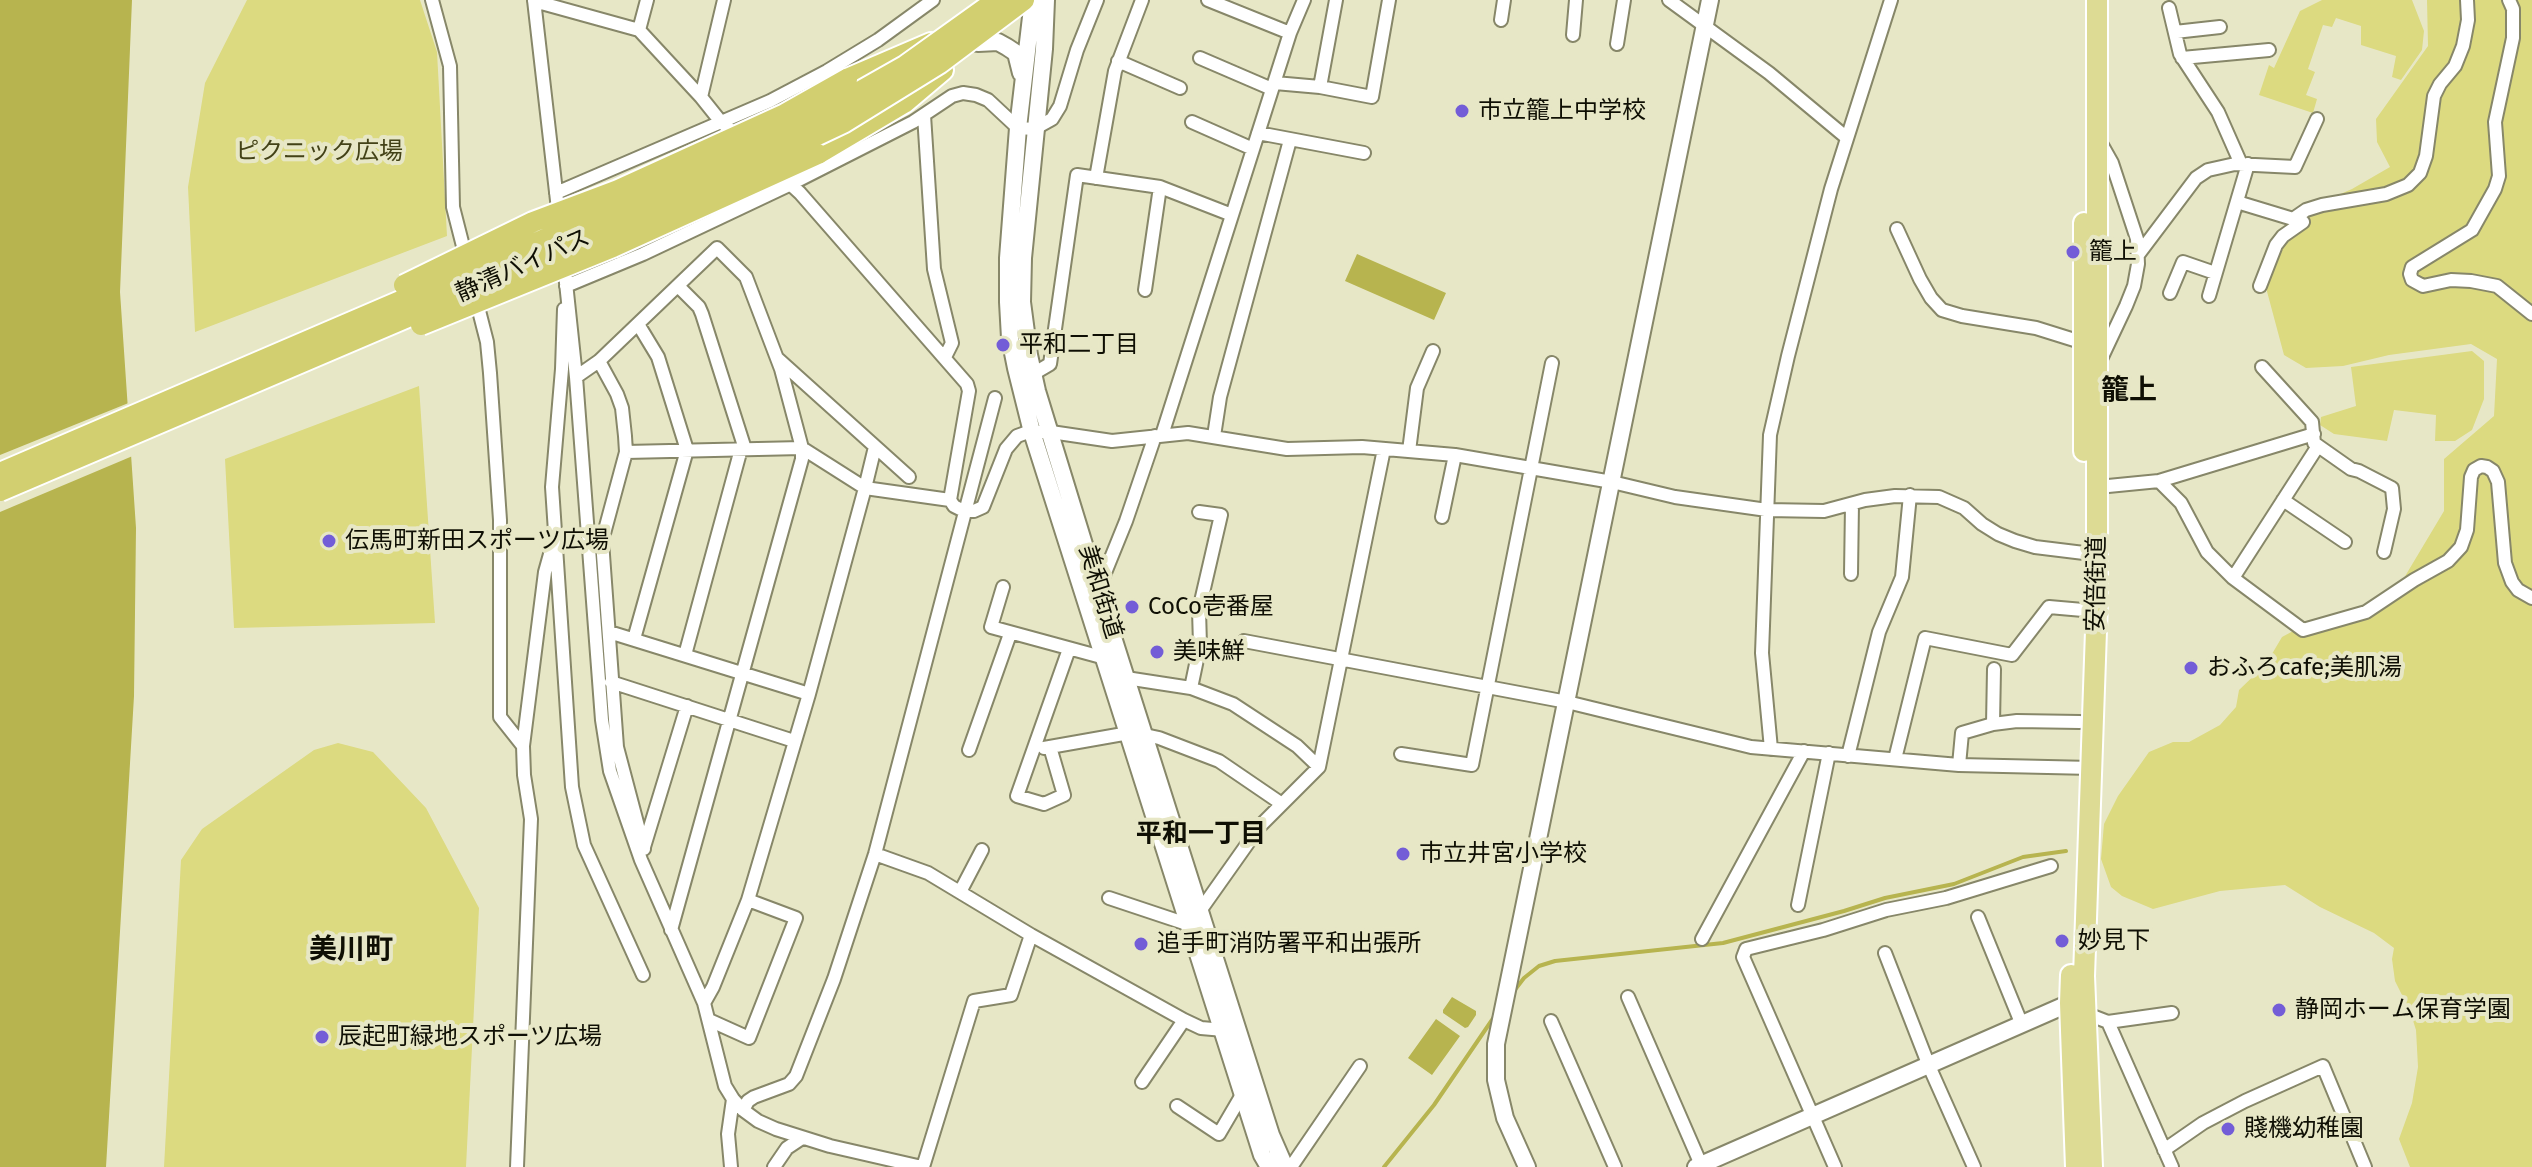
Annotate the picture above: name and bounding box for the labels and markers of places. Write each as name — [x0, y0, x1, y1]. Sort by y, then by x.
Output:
place label: 市立籠上中学校 — [1478, 97, 1646, 125]
marker: 市立籠上中学校 — [1453, 102, 1471, 120]
place label: 籠上 — [2089, 238, 2137, 266]
marker: 籠上 — [2064, 243, 2082, 261]
place label: 平和二丁目 — [1019, 331, 1139, 359]
marker: 平和二丁目 — [994, 336, 1012, 354]
place label: 伝馬町新田スポーツ広場 — [345, 527, 609, 555]
marker: 伝馬町新田スポーツ広場 — [320, 532, 338, 550]
place label: CoCo壱番屋 — [1148, 593, 1274, 621]
marker: CoCo壱番屋 — [1123, 598, 1141, 616]
place label: 美味鮮 — [1173, 638, 1245, 666]
marker: 美味鮮 — [1148, 643, 1166, 661]
place label: おふろcafe;美肌湯 — [2207, 654, 2402, 682]
marker: おふろcafe;美肌湯 — [2182, 659, 2200, 677]
place label: 市立井宮小学校 — [1419, 840, 1587, 868]
marker: 市立井宮小学校 — [1394, 845, 1412, 863]
place label: 妙見下 — [2078, 927, 2150, 955]
place label: 追手町消防署平和出張所 — [1157, 930, 1421, 958]
marker: 妙見下 — [2053, 932, 2071, 950]
marker: 追手町消防署平和出張所 — [1132, 935, 1150, 953]
place label: 静岡ホーム保育学園 — [2295, 996, 2511, 1024]
marker: 静岡ホーム保育学園 — [2270, 1001, 2288, 1019]
place label: 辰起町緑地スポーツ広場 — [338, 1023, 602, 1051]
marker: 辰起町緑地スポーツ広場 — [313, 1028, 331, 1046]
place label: 賤機幼稚園 — [2244, 1115, 2364, 1143]
marker: 賤機幼稚園 — [2219, 1120, 2237, 1138]

